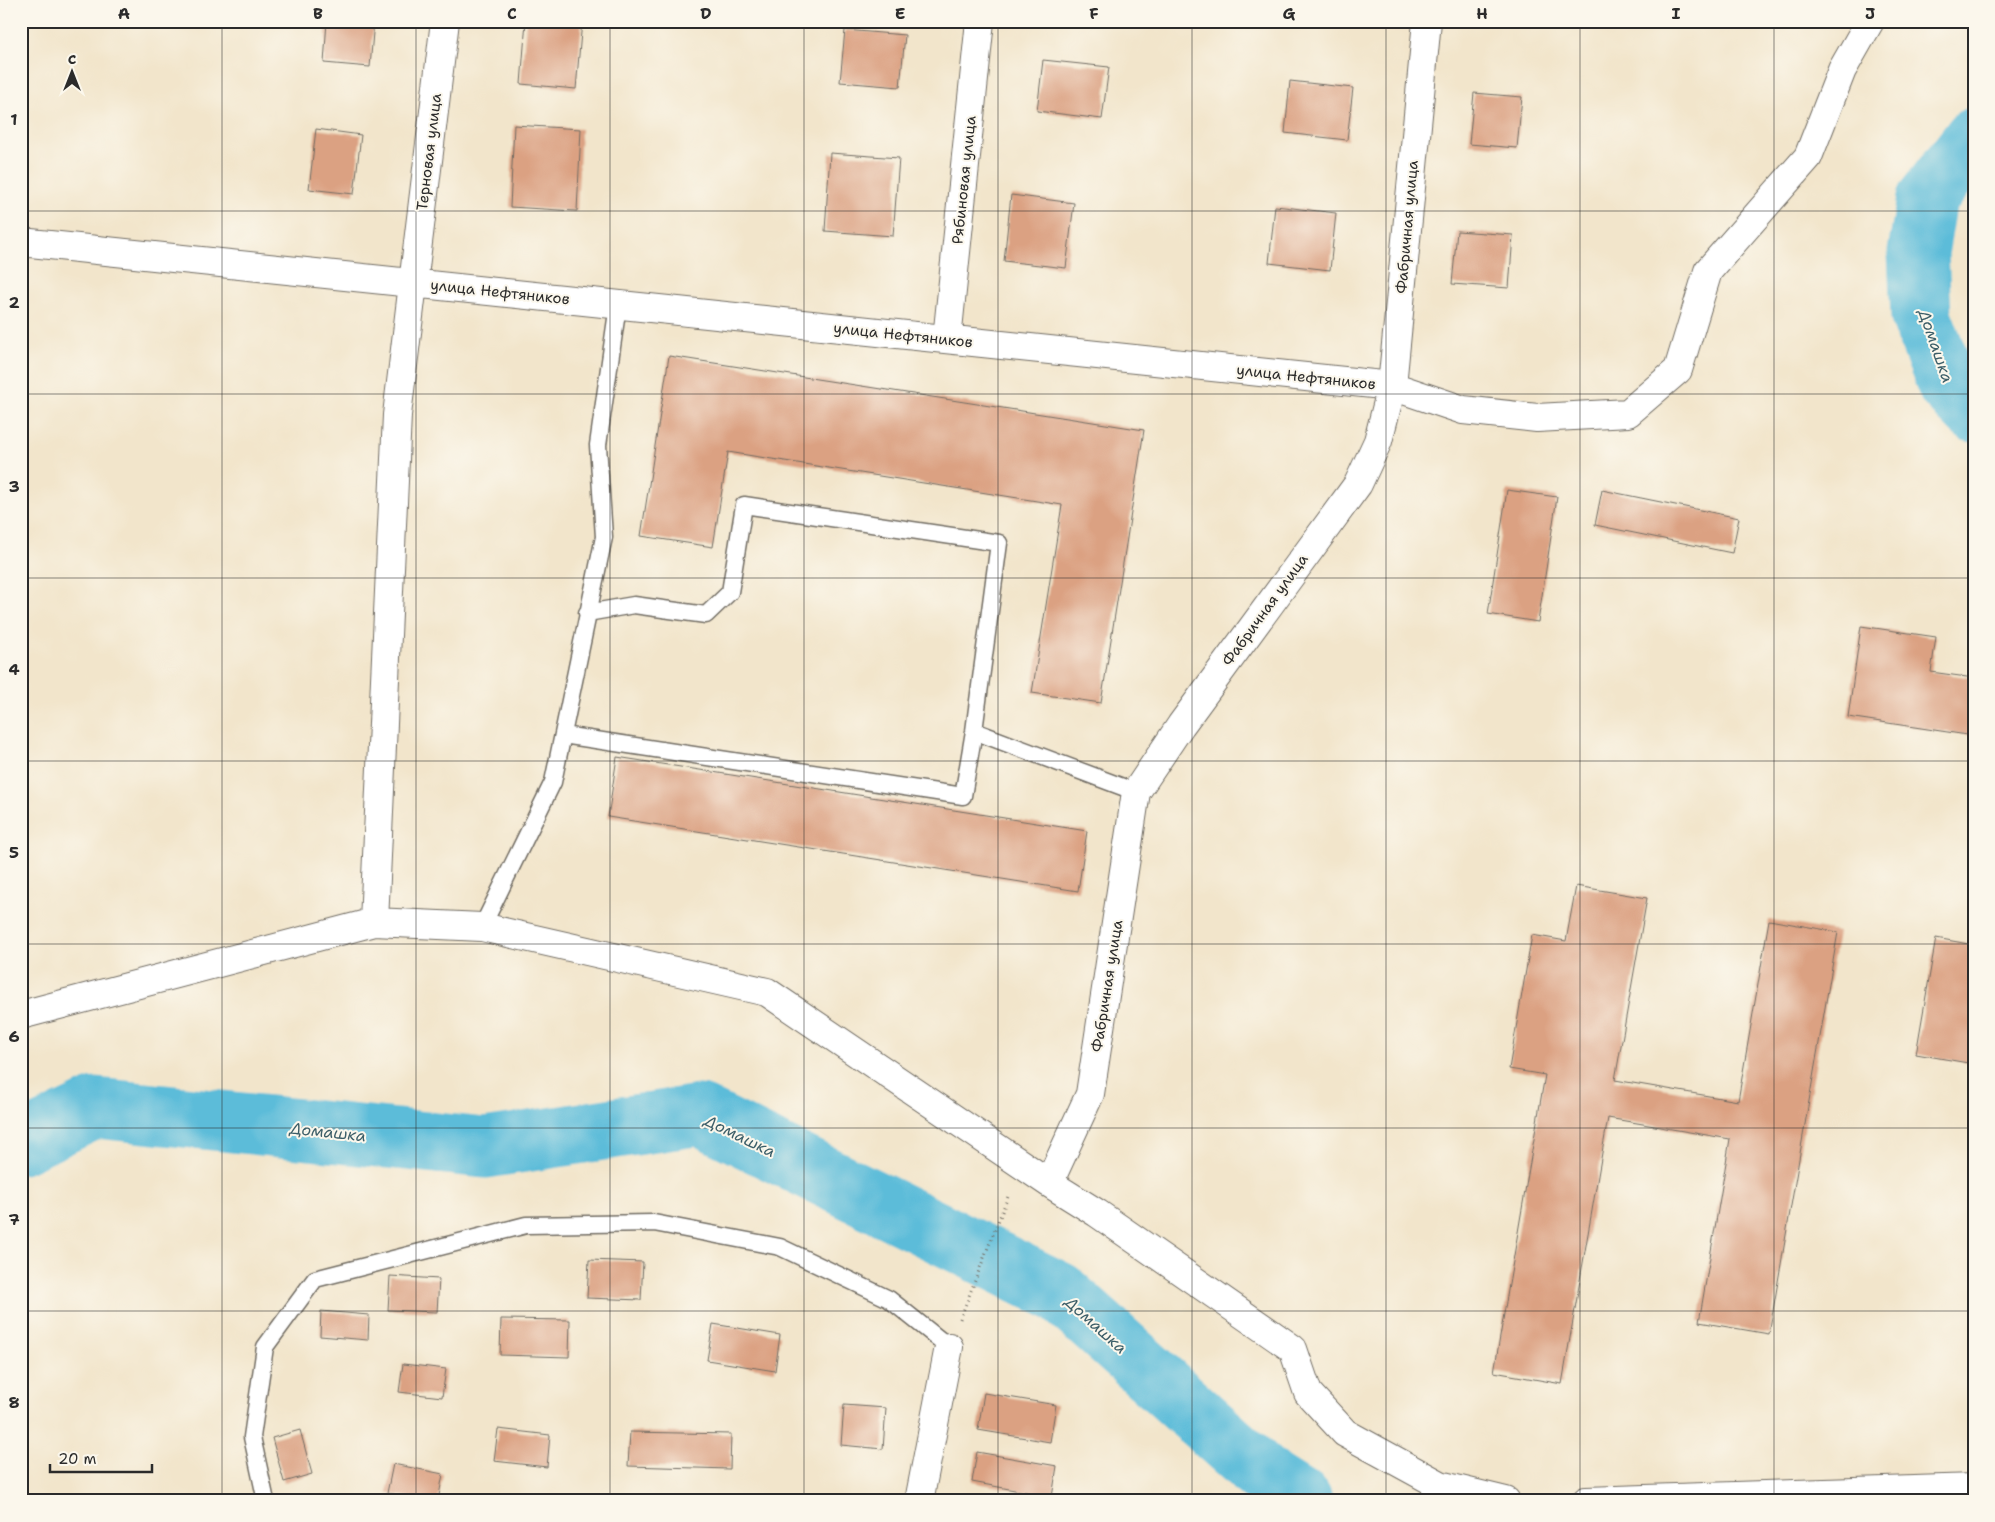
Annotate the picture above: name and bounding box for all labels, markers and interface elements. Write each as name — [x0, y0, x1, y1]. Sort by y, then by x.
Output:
text: A — [118, 3, 130, 24]
text: B — [313, 3, 323, 24]
text: C — [507, 3, 517, 24]
text: D — [700, 3, 712, 24]
text: E — [895, 3, 905, 24]
text: F — [1089, 3, 1099, 24]
text: G — [1283, 3, 1296, 24]
text: H — [1476, 3, 1488, 24]
text: I — [1672, 3, 1681, 24]
text: J — [1865, 3, 1875, 24]
north arrow — [48, 48, 98, 98]
text: С — [68, 50, 76, 68]
street label: Терновая улица — [412, 92, 446, 212]
text: 1 — [10, 109, 18, 130]
street label: Рябиновая улица — [947, 114, 981, 245]
street label: Фабричная улица — [1391, 159, 1423, 295]
street label: улица Нефтяников — [429, 275, 571, 309]
text: 2 — [8, 292, 20, 313]
water label: Домашка — [1913, 306, 1958, 386]
street label: улица Нефтяников — [832, 318, 974, 352]
street label: улица Нефтяников — [1235, 360, 1377, 394]
text: 3 — [8, 476, 20, 497]
street label: Фабричная улица — [1218, 549, 1313, 670]
text: 4 — [8, 659, 20, 680]
text: 5 — [9, 842, 19, 863]
street label: Фабричная улица — [1087, 918, 1127, 1054]
text: 6 — [8, 1026, 20, 1047]
water label: Домашка — [700, 1109, 779, 1162]
water label: Домашка — [288, 1117, 367, 1146]
text: 7 — [8, 1209, 20, 1230]
water label: Домашка — [1060, 1291, 1131, 1358]
text: 8 — [8, 1392, 20, 1413]
scale bar — [50, 1442, 152, 1474]
text: 20 m — [58, 1449, 97, 1469]

